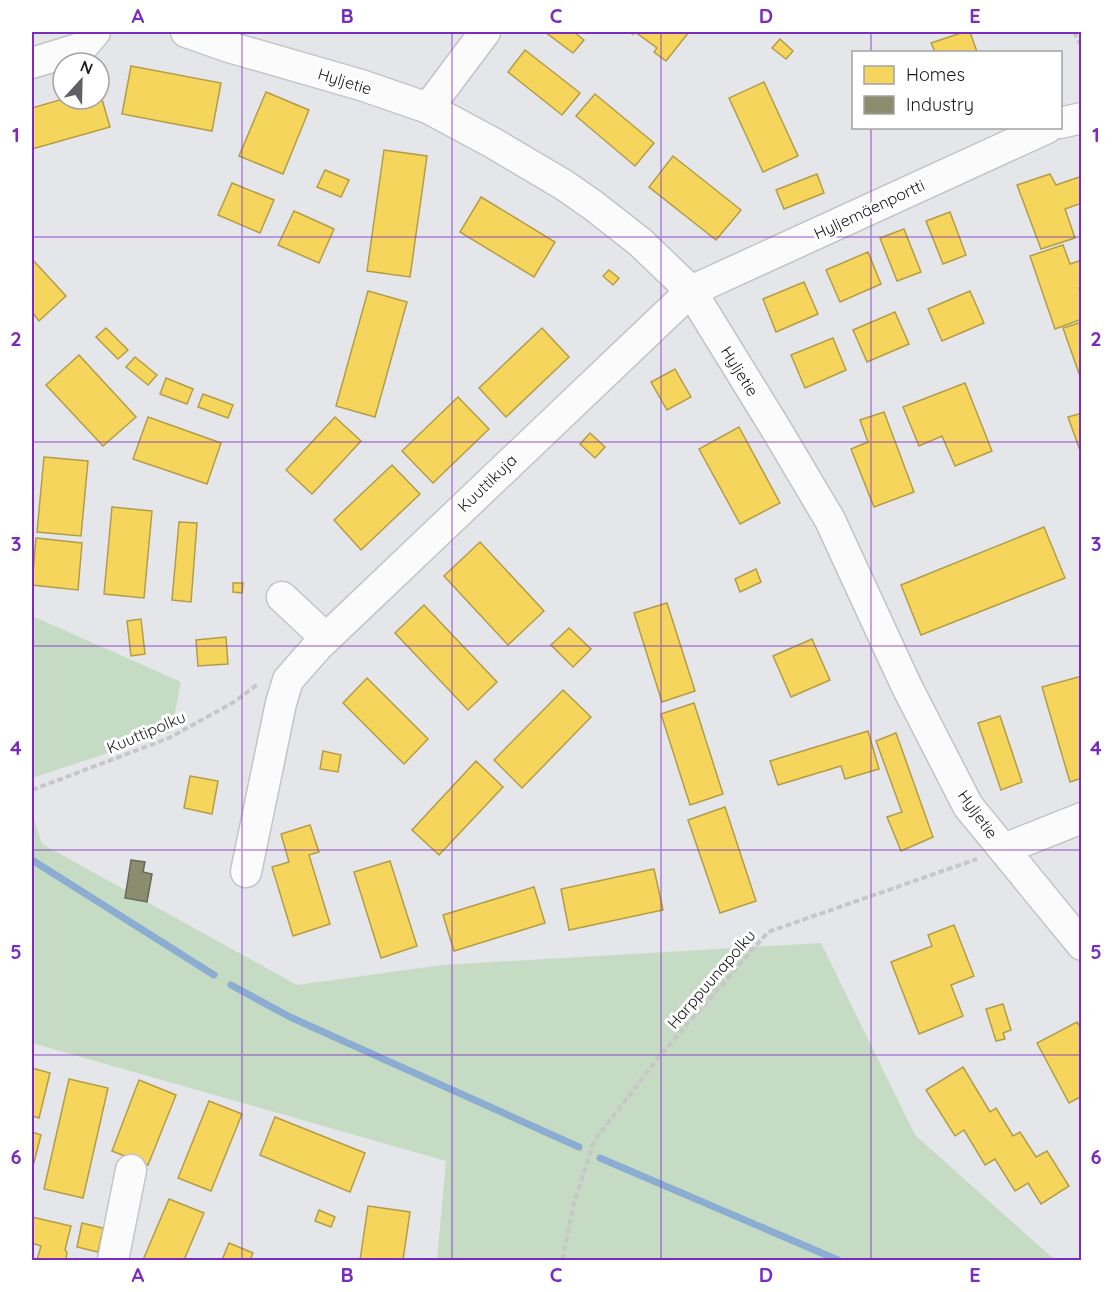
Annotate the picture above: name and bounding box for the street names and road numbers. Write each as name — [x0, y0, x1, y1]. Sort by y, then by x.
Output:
street label: Hyljetie — [316, 63, 374, 99]
street label: Hyljemäenportti — [810, 175, 928, 243]
street label: Hyljetie — [717, 342, 763, 400]
street label: Kuuttikuja — [453, 450, 521, 516]
street label: Kuuttipolku — [104, 706, 188, 758]
street label: Hyljetie — [954, 786, 1002, 842]
street label: Harppuunapolku — [663, 925, 759, 1033]

